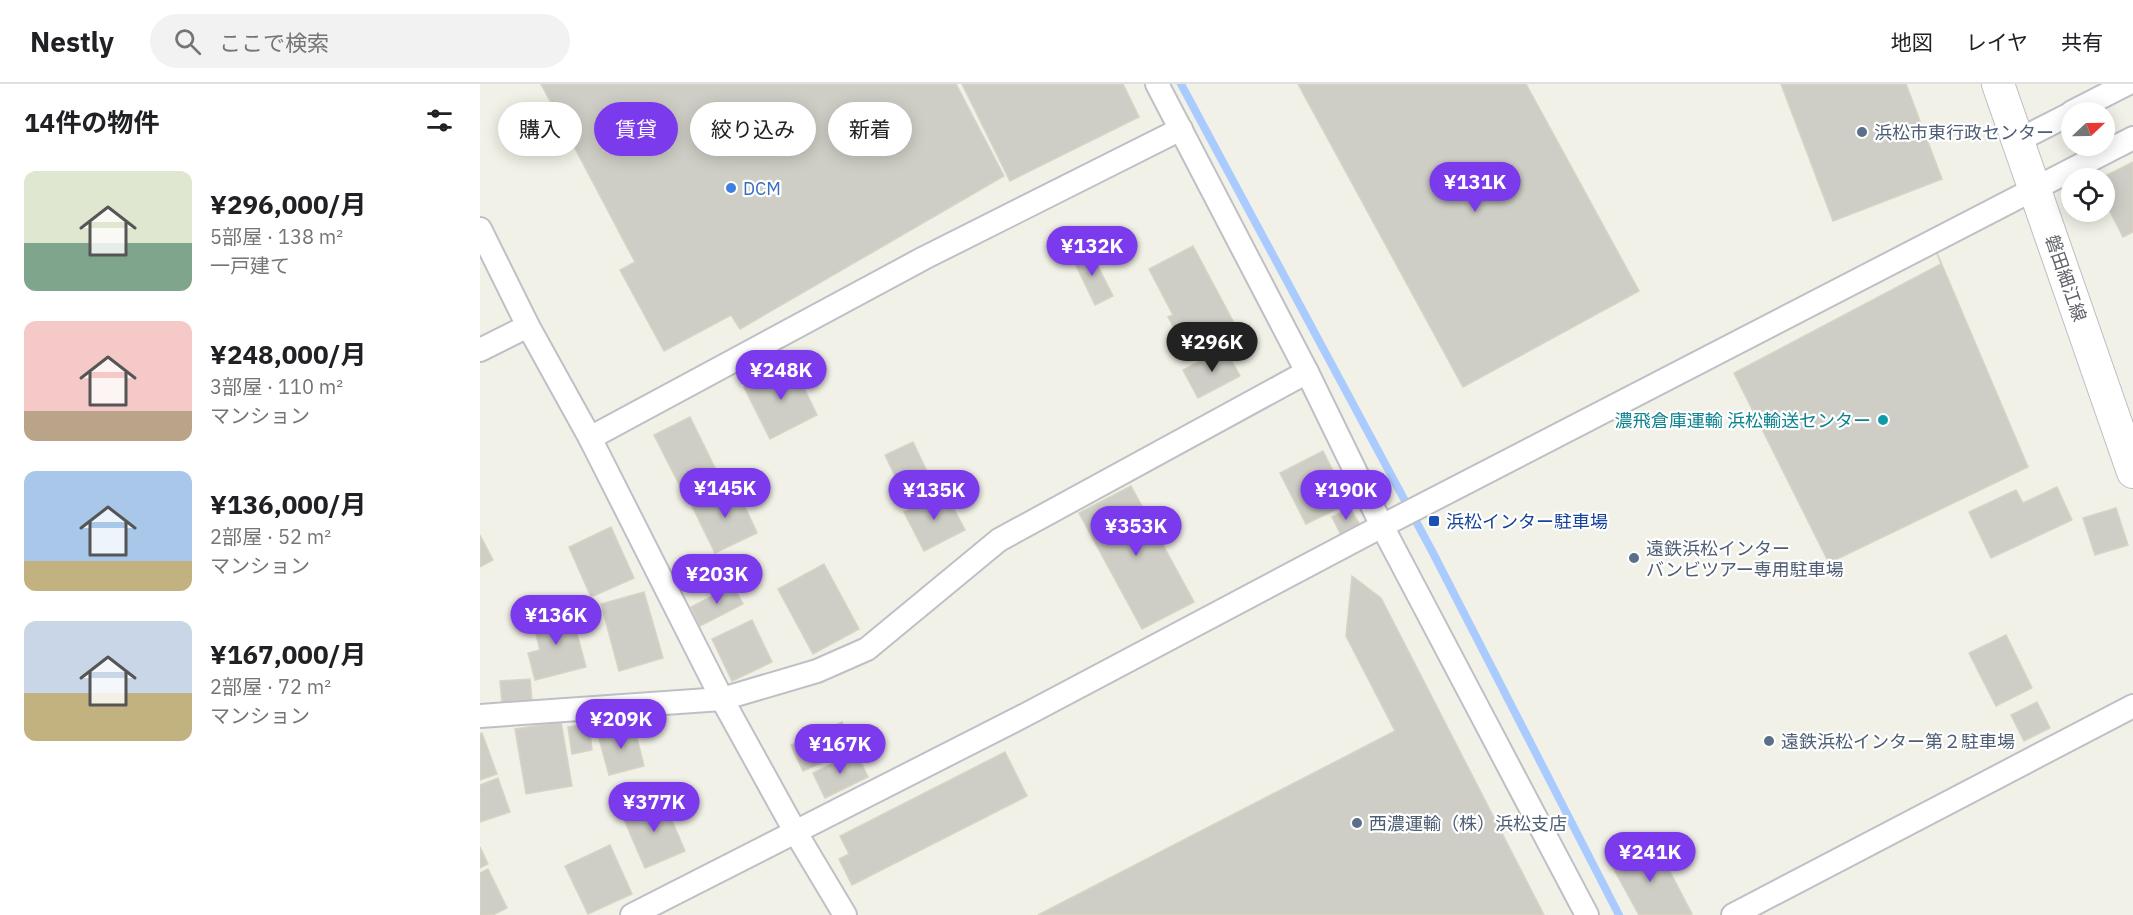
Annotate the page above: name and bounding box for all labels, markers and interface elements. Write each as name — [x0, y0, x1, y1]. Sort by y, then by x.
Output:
search box — [150, 14, 570, 68]
text: Nestly — [30, 23, 114, 60]
icon: search — [171, 25, 204, 58]
text: ここで検索 — [219, 28, 329, 57]
text: 地図 — [1891, 28, 1933, 56]
text: レイヤ — [1966, 28, 2028, 56]
text: 共有 — [2061, 28, 2103, 56]
chip: 購入 — [498, 102, 582, 156]
chip: 賃貸 — [594, 102, 678, 156]
chip: 絞り込み — [690, 102, 816, 156]
chip: 新着 — [828, 102, 912, 156]
north arrow — [2061, 102, 2115, 156]
map controls — [2061, 102, 2115, 222]
icon: filters — [423, 104, 456, 137]
text: 14件の物件 — [24, 105, 159, 139]
place label: 浜松市東行政センター — [1874, 121, 2054, 144]
marker: 浜松市東行政センター — [1855, 125, 1869, 139]
pin: ¥131K — [1433, 162, 1517, 213]
text: ¥131K — [1444, 168, 1506, 195]
button: locate — [2061, 168, 2115, 222]
place label: DCM — [743, 177, 781, 200]
marker: DCM — [724, 181, 738, 195]
text: ¥296,000/月 — [210, 187, 367, 221]
icon: home — [72, 195, 144, 267]
text: 5部屋 · 138 m² — [210, 223, 343, 250]
pin: ¥132K — [1050, 226, 1134, 277]
text: ¥132K — [1061, 232, 1123, 259]
street label: 磐田細江線 — [2040, 232, 2092, 324]
text: 一戸建て — [210, 252, 290, 279]
pin: ¥296K — [1170, 322, 1254, 373]
text: ¥296K — [1181, 328, 1243, 355]
text: ¥248,000/月 — [210, 337, 367, 371]
icon: home — [72, 345, 144, 417]
pin: ¥248K — [739, 350, 823, 401]
text: ¥248K — [750, 356, 812, 383]
text: 3部屋 · 110 m² — [210, 373, 343, 400]
text: マンション — [210, 402, 310, 429]
place label: 濃飛倉庫運輸 浜松輸送センター — [1615, 409, 1871, 432]
marker: 濃飛倉庫運輸 浜松輸送センター — [1876, 413, 1890, 427]
pin: ¥145K — [683, 468, 767, 519]
pin: ¥135K — [892, 470, 976, 521]
pin: ¥190K — [1304, 470, 1388, 521]
text: ¥145K — [694, 474, 756, 501]
text: ¥135K — [903, 476, 965, 503]
text: ¥190K — [1315, 476, 1377, 503]
text: ¥136,000/月 — [210, 487, 367, 521]
icon: home — [72, 495, 144, 567]
pin: ¥353K — [1094, 506, 1178, 557]
place label: 浜松インター駐車場 — [1446, 510, 1608, 533]
text: ¥353K — [1105, 512, 1167, 539]
marker: 浜松インター駐車場 — [1427, 514, 1441, 528]
text: 2部屋 · 52 m² — [210, 523, 331, 550]
place label: 遠鉄浜松インター バンビツアー専用駐車場 — [1646, 537, 1844, 581]
marker: 遠鉄浜松インター バンビツアー専用駐車場 — [1627, 551, 1641, 565]
text: マンション — [210, 552, 310, 579]
pin: ¥203K — [675, 554, 759, 605]
text: ¥203K — [686, 560, 748, 587]
pin: ¥136K — [514, 595, 598, 646]
text: ¥136K — [525, 601, 587, 628]
text: ¥167,000/月 — [210, 637, 367, 671]
icon: home — [72, 645, 144, 717]
text: 2部屋 · 72 m² — [210, 673, 331, 700]
pin: ¥209K — [579, 699, 663, 750]
text: マンション — [210, 702, 310, 729]
text: ¥209K — [590, 705, 652, 732]
pin: ¥167K — [798, 724, 882, 775]
text: ¥167K — [809, 730, 871, 757]
place label: 遠鉄浜松インター第２駐車場 — [1781, 730, 2015, 753]
marker: 遠鉄浜松インター第２駐車場 — [1762, 734, 1776, 748]
pin: ¥377K — [612, 782, 696, 833]
text: ¥377K — [623, 788, 685, 815]
place label: 西濃運輸（株）浜松支店 — [1369, 812, 1567, 835]
marker: 西濃運輸（株）浜松支店 — [1350, 816, 1364, 830]
pin: ¥241K — [1608, 832, 1692, 883]
text: ¥241K — [1619, 838, 1681, 865]

